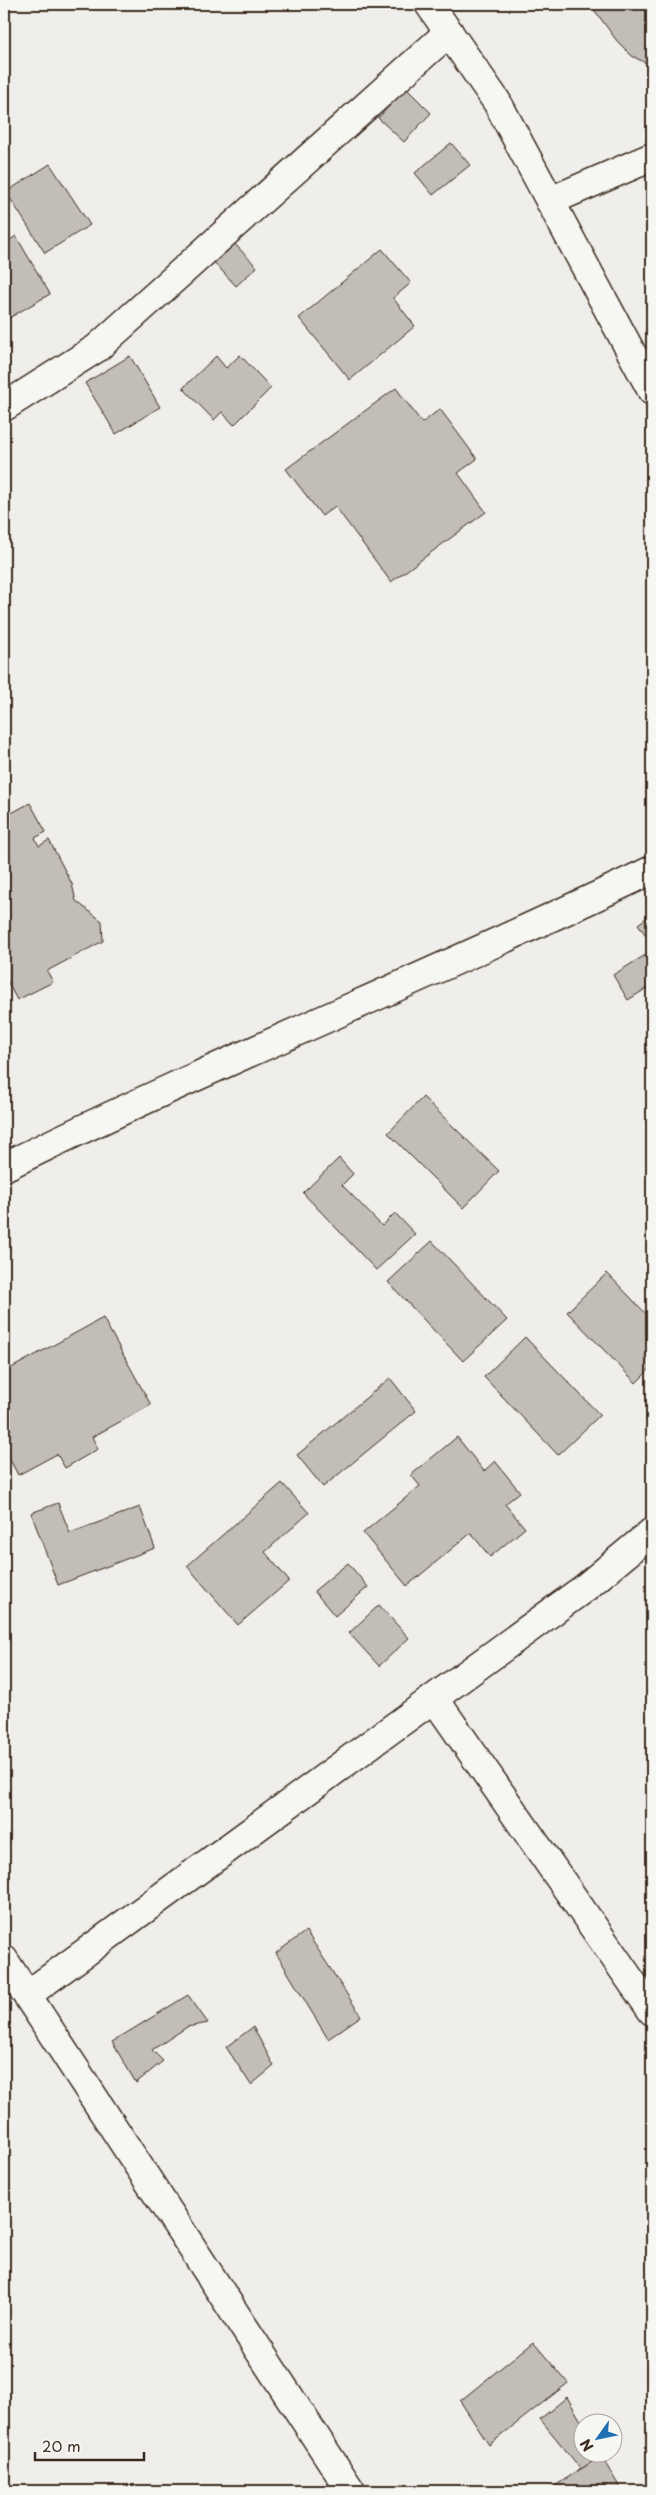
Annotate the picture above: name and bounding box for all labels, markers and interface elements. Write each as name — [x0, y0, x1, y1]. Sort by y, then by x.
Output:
north arrow — [574, 2412, 624, 2462]
scale bar — [35, 2430, 144, 2462]
text: 20 m — [42, 2434, 81, 2457]
text: N — [575, 2435, 599, 2456]

